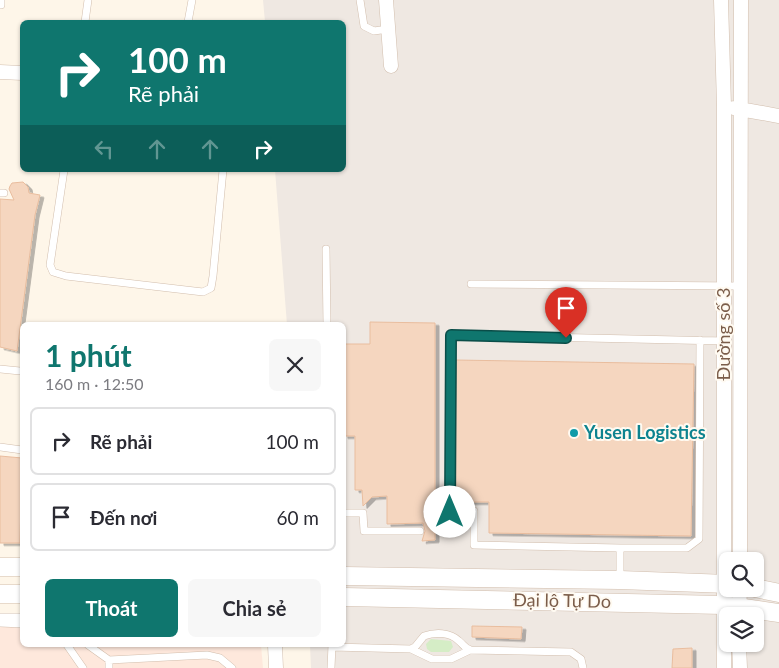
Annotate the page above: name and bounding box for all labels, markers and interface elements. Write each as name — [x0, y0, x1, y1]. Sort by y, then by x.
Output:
text: 100 m — [128, 38, 227, 80]
icon: right — [45, 40, 110, 105]
text: Rẽ phải — [128, 80, 199, 107]
icon: left — [90, 135, 118, 163]
icon: ahead — [143, 135, 171, 163]
icon: ahead — [196, 135, 224, 163]
icon: right — [249, 135, 277, 163]
pin — [545, 287, 587, 338]
street label: Đường số 3 — [712, 287, 734, 381]
icon: arrive — [552, 294, 580, 322]
text: 1 phút — [45, 337, 132, 373]
button: close — [269, 339, 321, 391]
text: 160 m · 12:50 — [45, 374, 144, 393]
place label: Yusen Logistics — [583, 421, 706, 443]
icon: right — [47, 427, 75, 455]
marker: Yusen Logistics — [568, 427, 580, 439]
text: Rẽ phải — [90, 430, 152, 453]
text: 100 m — [265, 430, 319, 453]
position arrow — [423, 485, 475, 537]
icon: arrive — [47, 503, 75, 531]
text: Đến nơi — [90, 506, 157, 529]
text: 60 m — [276, 506, 319, 529]
map controls — [719, 552, 764, 652]
button: search — [719, 552, 764, 597]
button: Thoát — [45, 579, 178, 637]
button: Chia sẻ — [188, 579, 321, 637]
street label: Đại lộ Tự Do — [513, 588, 611, 612]
button: layers — [719, 607, 764, 652]

